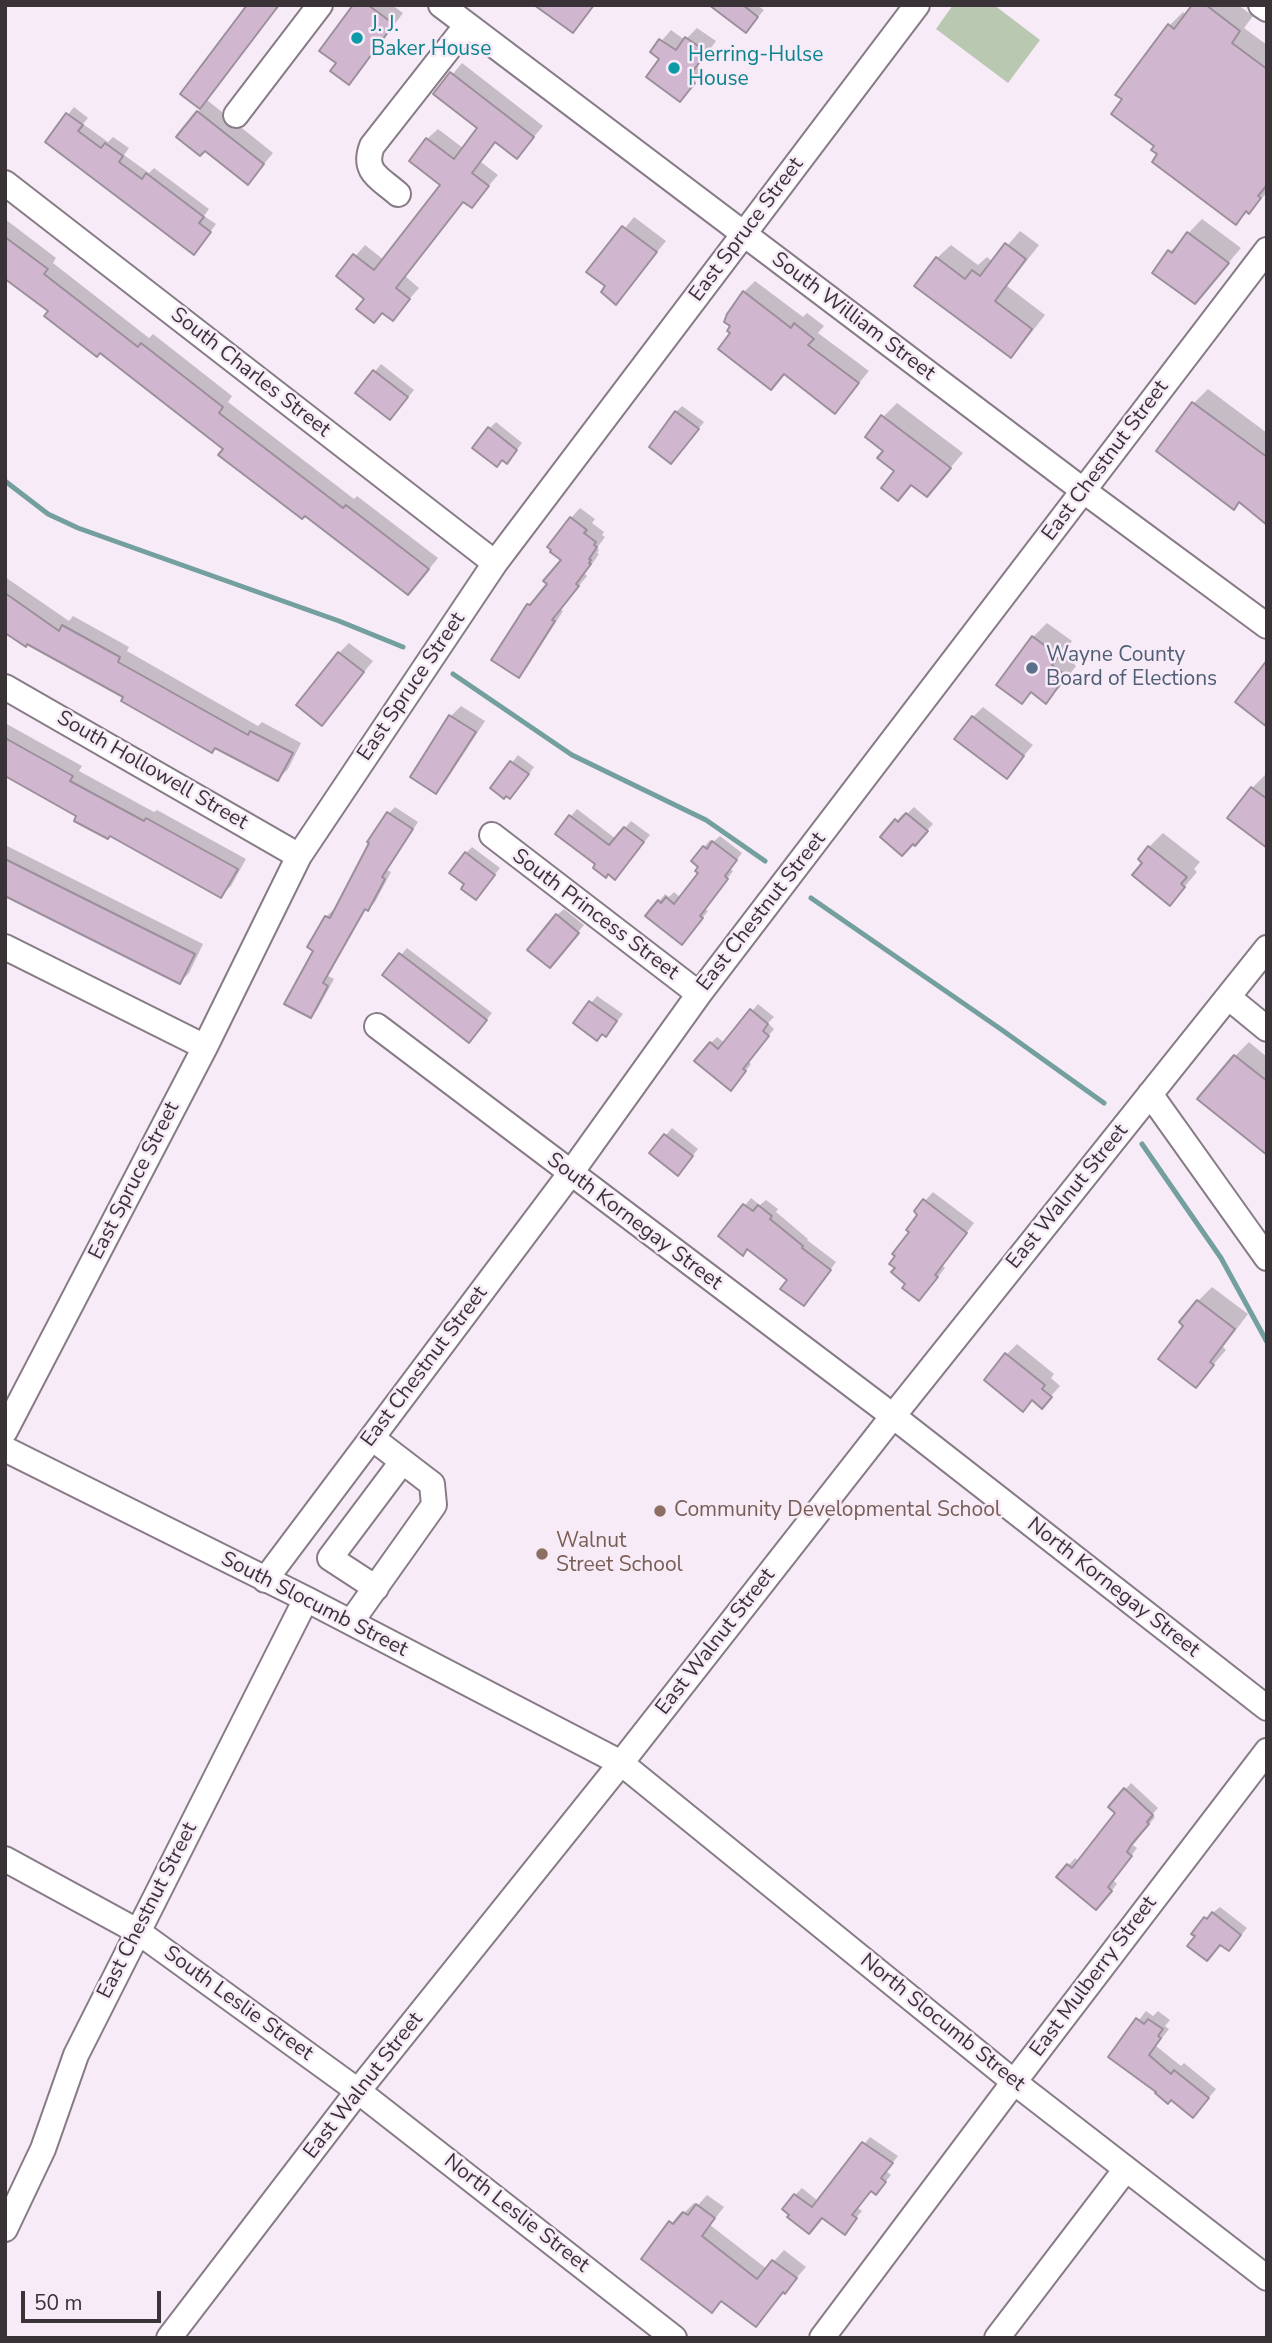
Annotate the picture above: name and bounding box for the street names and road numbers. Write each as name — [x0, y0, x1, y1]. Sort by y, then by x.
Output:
street label: East Spruce Street — [685, 153, 809, 307]
street label: South William Street — [766, 247, 940, 387]
street label: South Charles Street — [165, 303, 335, 443]
street label: East Chestnut Street — [1037, 376, 1175, 546]
street label: East Spruce Street — [353, 608, 471, 766]
street label: South Hollowell Street — [52, 706, 252, 836]
street label: East Chestnut Street — [692, 828, 832, 996]
street label: South Princess Street — [507, 844, 683, 986]
street label: East Spruce Street — [84, 1098, 186, 1264]
street label: East Walnut Street — [1002, 1120, 1134, 1274]
street label: South Kornegay Street — [541, 1148, 727, 1296]
street label: East Chestnut Street — [356, 1282, 494, 1452]
street label: North Kornegay Street — [1022, 1513, 1204, 1663]
street label: South Slocumb Street — [216, 1547, 412, 1663]
street label: East Walnut Street — [651, 1564, 781, 1720]
street label: East Chestnut Street — [93, 1819, 203, 2003]
street label: East Mulberry Street — [1025, 1892, 1163, 2062]
street label: South Leslie Street — [158, 1941, 318, 2067]
street label: North Slocumb Street — [854, 1949, 1030, 2097]
street label: East Walnut Street — [299, 2008, 429, 2164]
street label: North Leslie Street — [438, 2149, 594, 2279]

